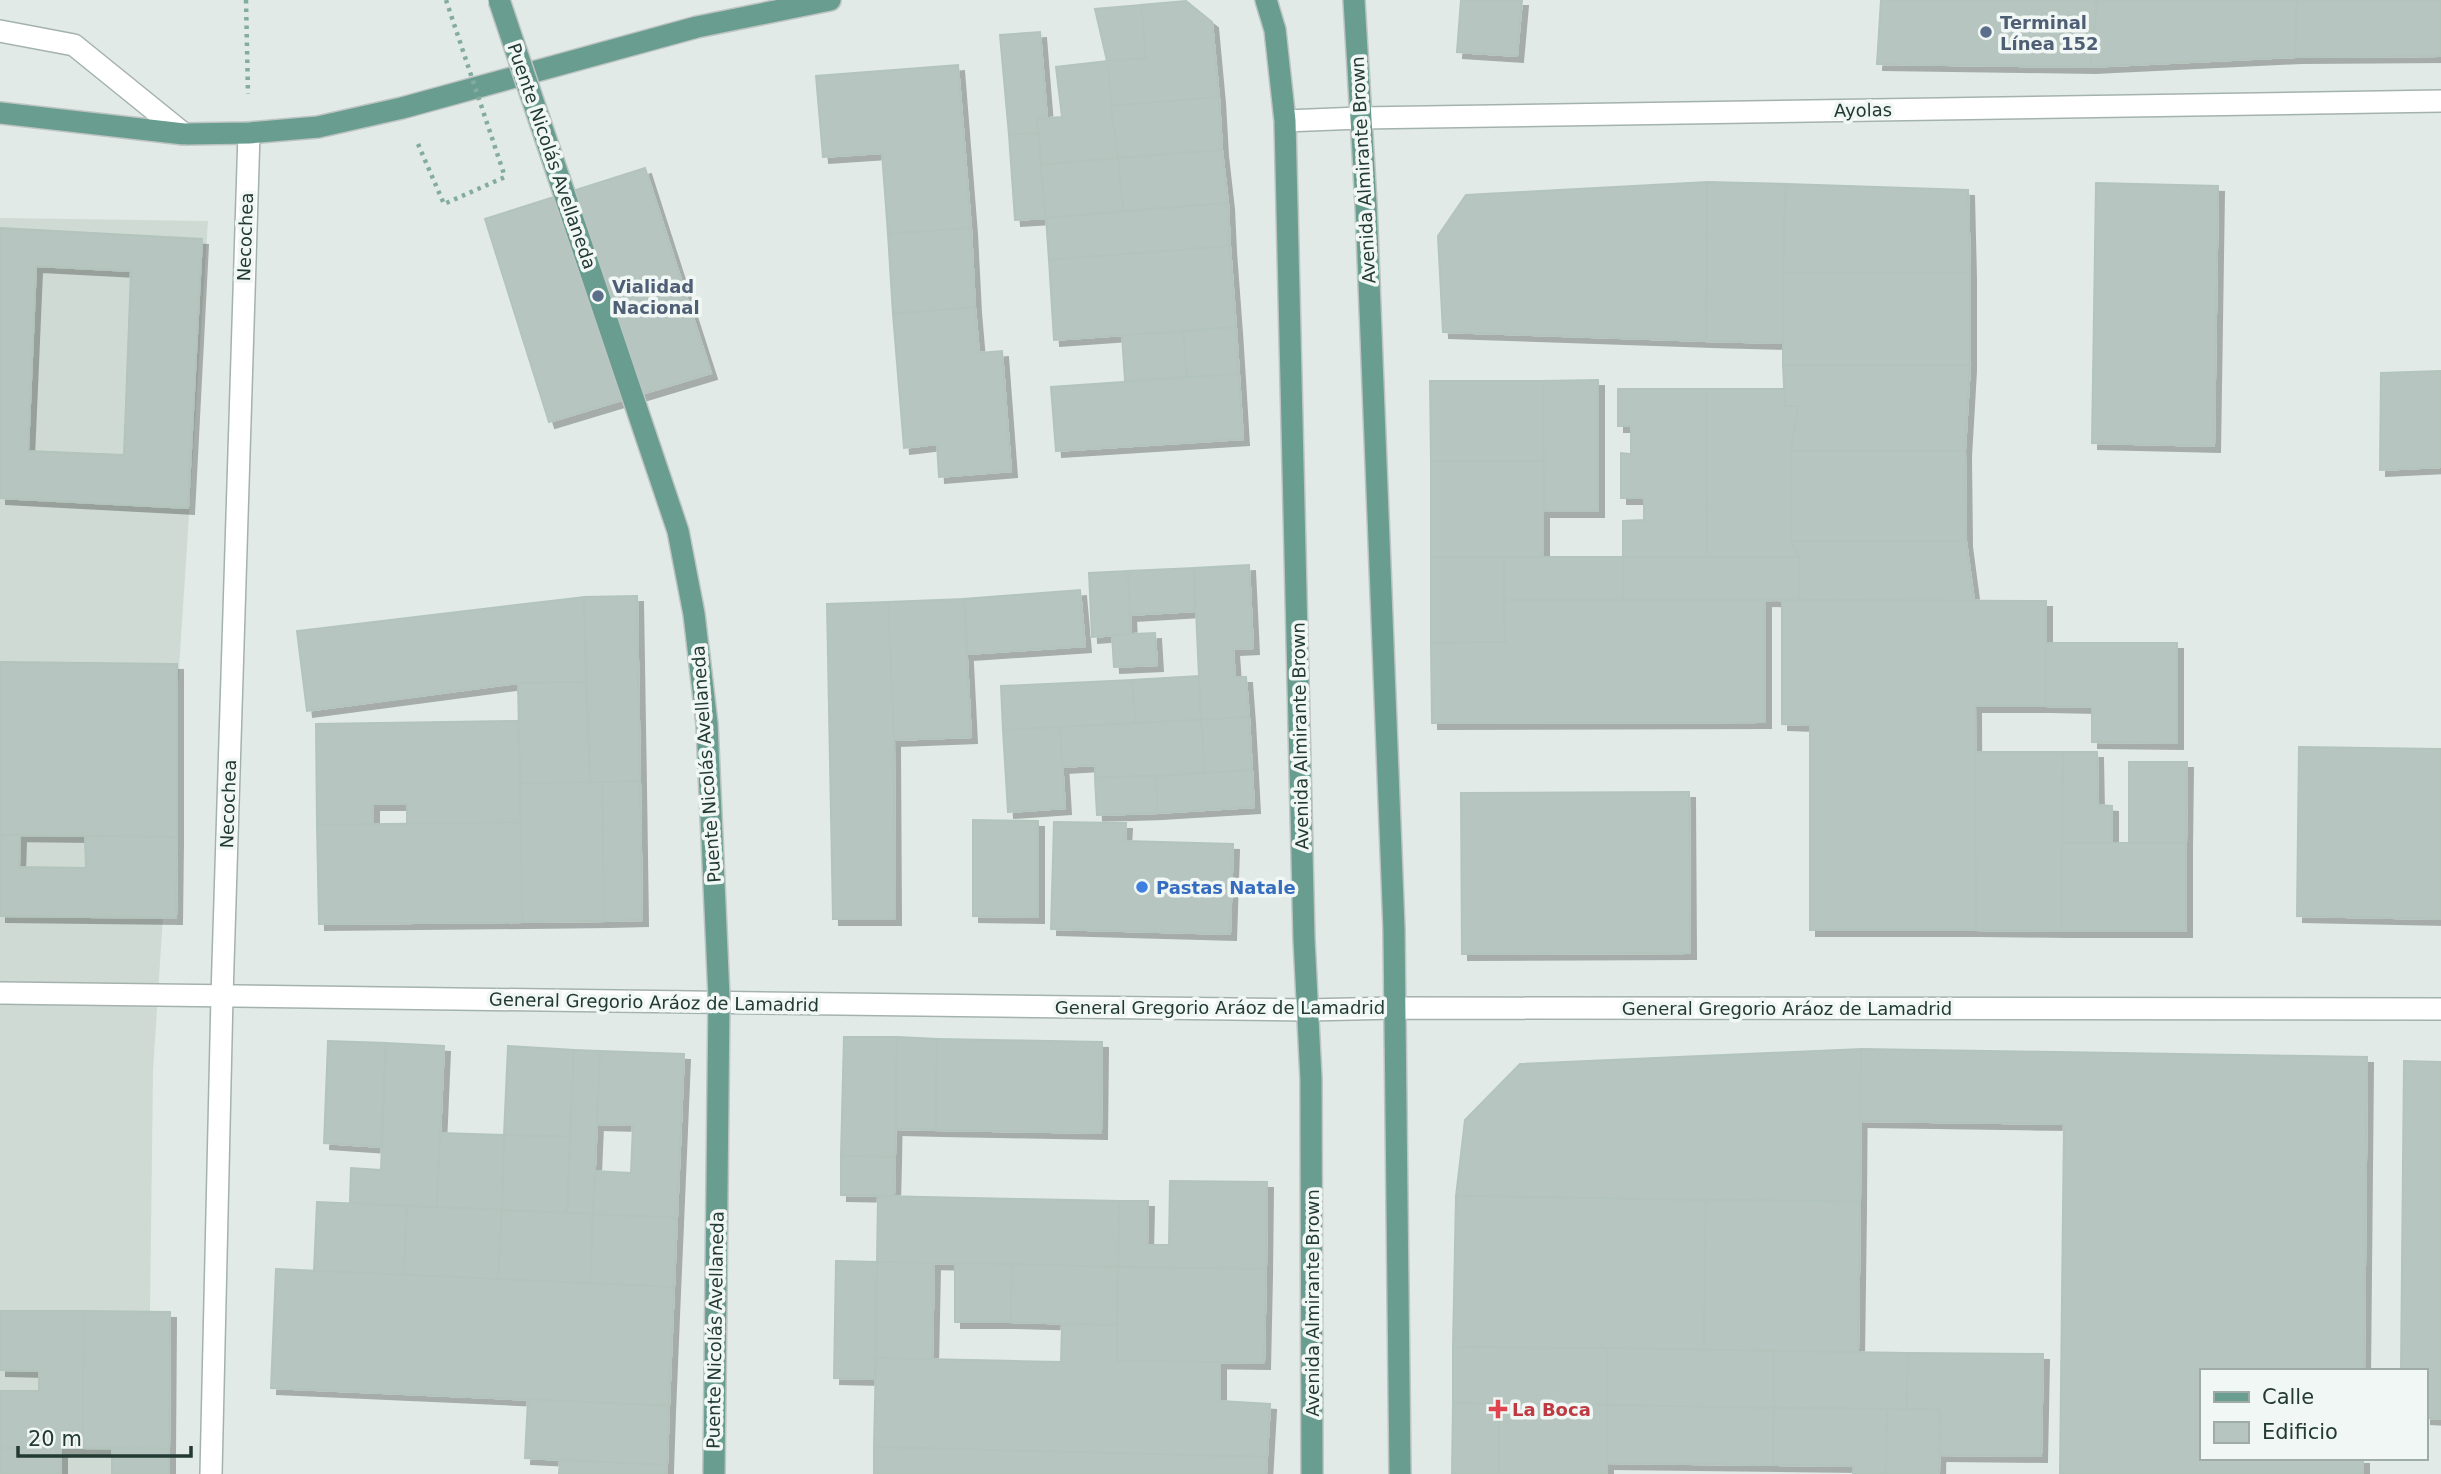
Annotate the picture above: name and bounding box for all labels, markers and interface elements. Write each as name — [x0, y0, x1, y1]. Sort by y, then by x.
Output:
place label: Terminal Línea 152 — [2000, 12, 2099, 54]
marker: Terminal Línea 152 — [1978, 24, 1994, 40]
street label: Puente Nicolás Avellaneda — [503, 40, 601, 272]
street label: Avenida Almirante Brown — [1347, 56, 1379, 284]
street label: Ayolas — [1834, 99, 1892, 121]
street label: Necochea — [233, 192, 257, 282]
place label: Vialidad Nacional — [612, 276, 700, 318]
marker: Vialidad Nacional — [590, 288, 606, 304]
street label: Avenida Almirante Brown — [1288, 622, 1312, 850]
street label: Puente Nicolás Avellaneda — [687, 645, 725, 883]
street label: Necochea — [216, 759, 240, 849]
place label: Pastas Natale — [1156, 877, 1296, 898]
marker: Pastas Natale — [1134, 879, 1150, 895]
street label: General Gregorio Aráoz de Lamadrid — [489, 989, 819, 1015]
street label: General Gregorio Aráoz de Lamadrid — [1055, 997, 1385, 1018]
street label: General Gregorio Aráoz de Lamadrid — [1622, 998, 1952, 1019]
street label: Avenida Almirante Brown — [1302, 1189, 1323, 1417]
street label: Puente Nicolás Avellaneda — [702, 1211, 728, 1449]
legend — [2200, 1369, 2427, 1460]
text: Calle — [2262, 1385, 2314, 1409]
place label: La Boca — [1512, 1399, 1591, 1420]
marker: La Boca — [1490, 1401, 1506, 1417]
scale bar — [18, 1414, 191, 1458]
text: Edificio — [2262, 1420, 2338, 1444]
text: 20 m — [28, 1427, 82, 1451]

